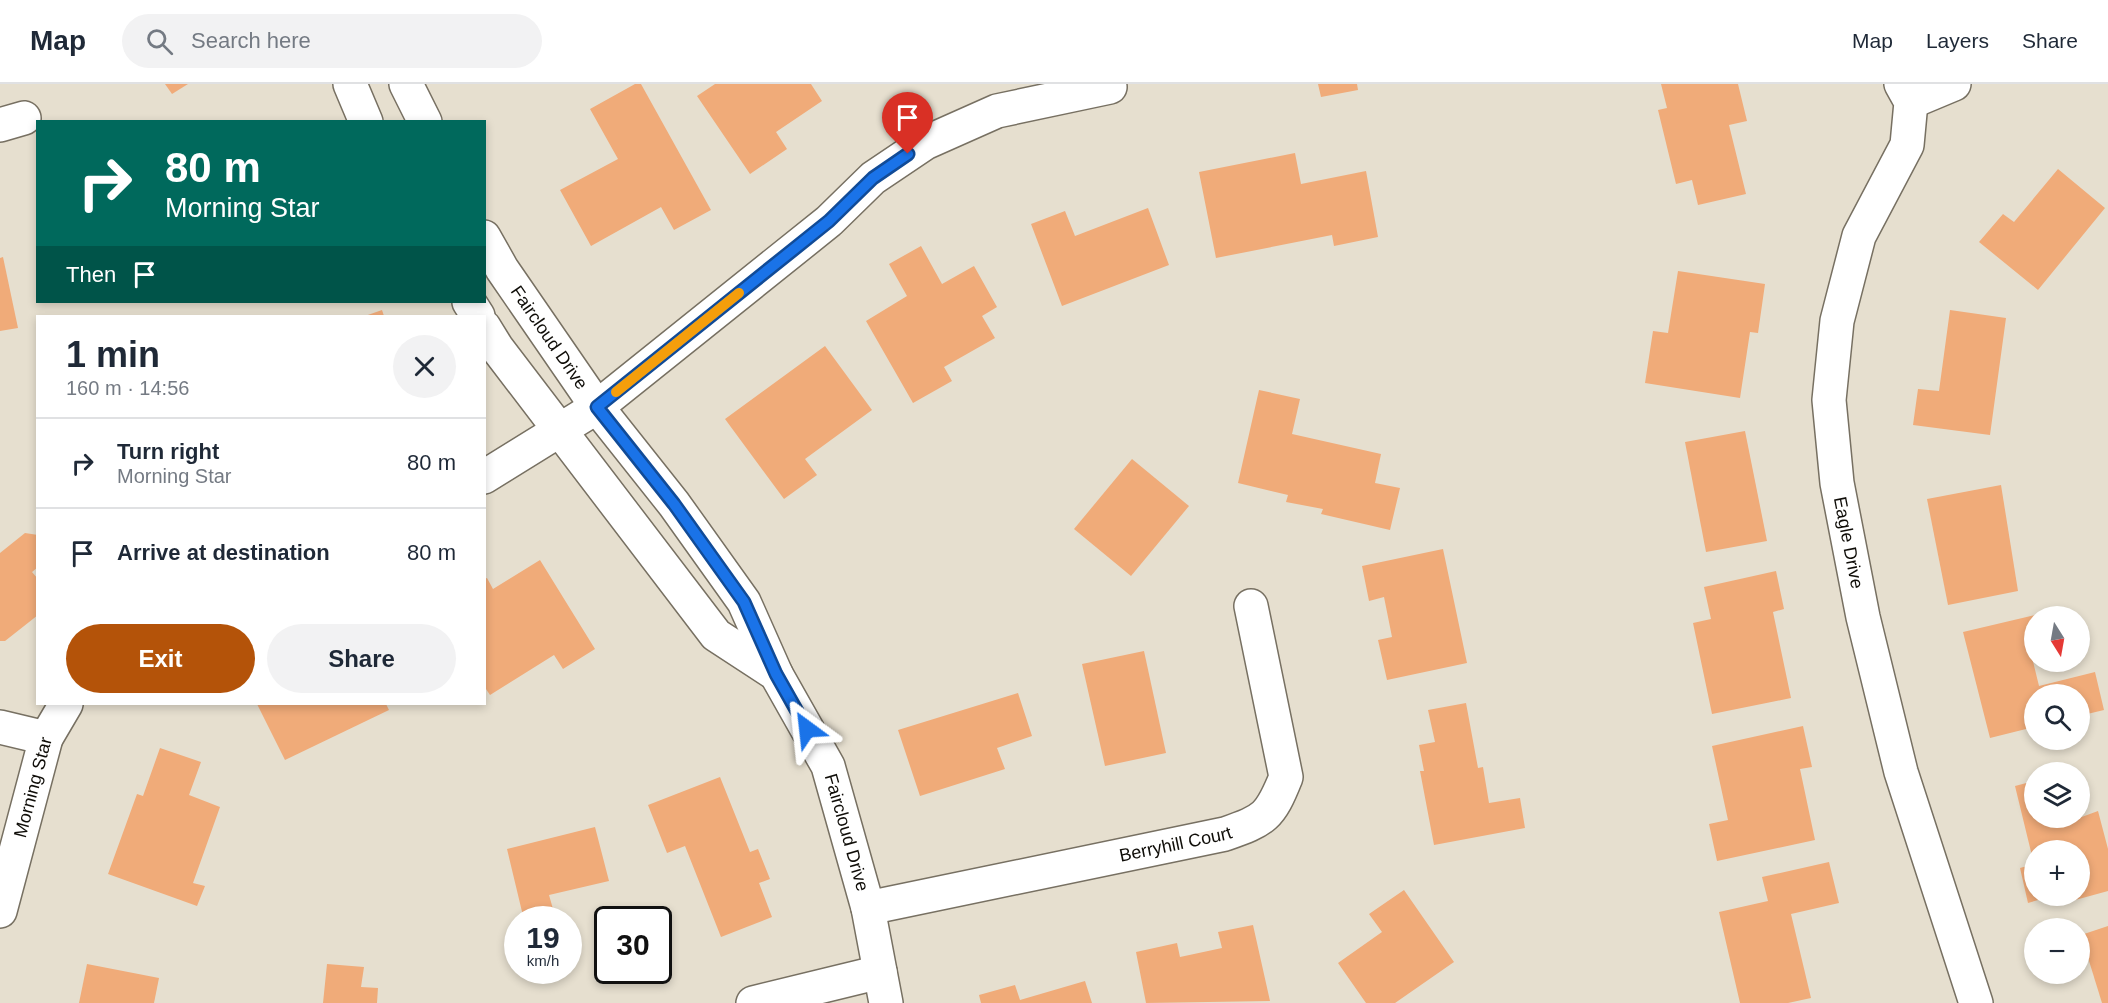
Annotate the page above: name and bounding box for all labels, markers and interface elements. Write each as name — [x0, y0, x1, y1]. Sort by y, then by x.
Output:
search box — [122, 14, 542, 68]
text: Map — [30, 25, 86, 56]
icon: search — [143, 25, 176, 58]
text: Search here — [191, 28, 311, 53]
text: Map — [1852, 29, 1893, 52]
text: Layers — [1926, 29, 1989, 52]
text: Share — [2022, 29, 2078, 52]
pin — [882, 92, 933, 154]
icon: arrive — [891, 101, 924, 134]
icon: right — [66, 144, 144, 222]
text: 80 m — [165, 144, 261, 191]
text: Morning Star — [165, 193, 320, 223]
icon: arrive — [128, 258, 161, 291]
text: Then — [66, 262, 116, 287]
street label: Faircloud Drive — [507, 282, 592, 393]
text: 1 min — [66, 334, 160, 375]
button: close — [393, 335, 456, 398]
text: 160 m · 14:56 — [66, 377, 189, 399]
text: Turn right — [117, 439, 219, 464]
icon: right — [66, 447, 99, 480]
text: 80 m — [407, 450, 456, 475]
text: Morning Star — [117, 465, 232, 487]
street label: Eagle Drive — [1830, 495, 1867, 590]
icon: arrive — [66, 537, 99, 570]
text: Arrive at destination — [117, 540, 330, 565]
text: 80 m — [407, 540, 456, 565]
north arrow — [2024, 606, 2090, 672]
map controls — [2024, 606, 2090, 984]
button: Exit — [66, 624, 255, 693]
button: Share — [267, 624, 456, 693]
button: search — [2024, 684, 2090, 750]
position arrow — [775, 697, 839, 761]
street label: Morning Star — [10, 735, 56, 840]
button: layers — [2024, 762, 2090, 828]
street label: Faircloud Drive — [821, 771, 873, 893]
street label: Berryhill Court — [1118, 822, 1235, 866]
button: + — [2024, 840, 2090, 906]
speed limit sign: 30 — [594, 906, 672, 984]
button: − — [2024, 918, 2090, 984]
text: 19 — [526, 921, 560, 954]
text: km/h — [527, 952, 559, 969]

